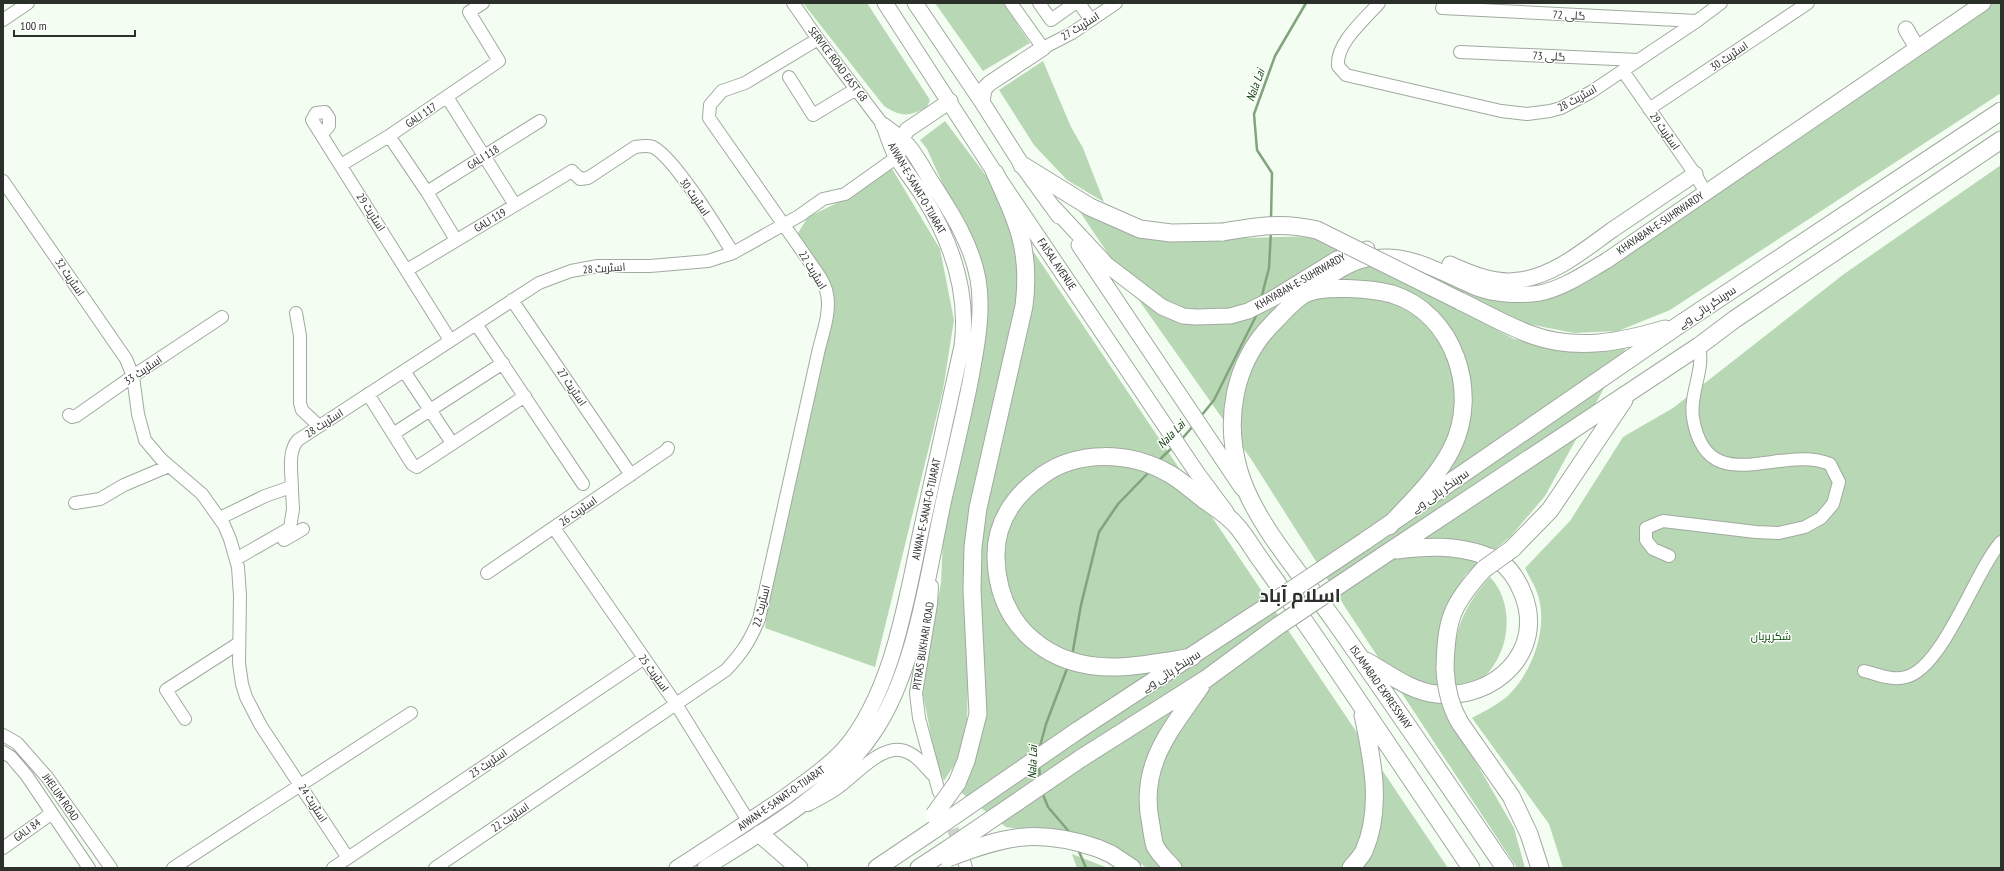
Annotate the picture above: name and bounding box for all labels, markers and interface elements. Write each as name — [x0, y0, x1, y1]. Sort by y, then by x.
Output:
street label: گلی 72 — [1552, 7, 1586, 23]
street label: اسٹریٹ 27 — [1058, 9, 1102, 43]
scale bar — [14, 12, 135, 38]
text: 100 m — [20, 18, 47, 33]
street label: SERVICE ROAD EAST G8 — [805, 24, 871, 104]
street label: اسٹریٹ 30 — [1707, 38, 1751, 74]
street label: گلی 73 — [1532, 48, 1566, 64]
water label: Nala Lai — [1242, 65, 1268, 103]
street label: اسٹریٹ 28 — [1555, 82, 1599, 114]
street label: GALI 117 — [403, 99, 439, 131]
street label: اسٹریٹ 29 — [1647, 109, 1683, 153]
street label: AIWAN-E-SANAT-O-TIJARAT — [885, 140, 949, 236]
street label: GALI 118 — [464, 142, 502, 172]
street label: اسٹریٹ 30 — [677, 175, 713, 219]
street label: KHAYABAN-E-SUHRWARDY — [1614, 189, 1706, 257]
street label: اسٹریٹ 29 — [353, 190, 389, 234]
street label: GALI 119 — [471, 205, 509, 235]
street label: FAISAL AVENUE — [1035, 235, 1080, 293]
street label: اسٹریٹ 22 — [796, 248, 830, 292]
street label: KHAYABAN-E-SUHRWARDY — [1252, 249, 1348, 313]
street label: اسٹریٹ 32 — [52, 255, 88, 299]
street label: اسٹریٹ 28 — [582, 260, 626, 276]
street label: سرینگر ہائی وے — [1675, 282, 1739, 332]
street label: اسٹریٹ 33 — [121, 352, 165, 388]
street label: اسٹریٹ 27 — [554, 365, 590, 409]
street label: اسٹریٹ 28 — [302, 405, 346, 441]
water label: Nala Lai — [1154, 416, 1189, 451]
street label: AIWAN-E-SANAT-O-TIJARAT — [908, 457, 944, 561]
street label: سرینگر ہائی وے — [1409, 466, 1472, 517]
street label: اسٹریٹ 26 — [556, 493, 600, 529]
district label: اسلام آباد — [1259, 583, 1341, 609]
street label: اسٹریٹ 22 — [749, 584, 773, 628]
street label: PITRAS BUKHARI ROAD — [909, 601, 937, 691]
park label: شکرپریاں — [1751, 629, 1791, 643]
street label: ISLAMABAD EXPRESSWAY — [1347, 642, 1415, 732]
street label: سرینگر ہائی وے — [1139, 647, 1203, 696]
street label: اسٹریٹ 25 — [636, 652, 672, 694]
water label: Nala Lai — [1024, 744, 1040, 779]
street label: اسٹریٹ 23 — [466, 745, 510, 781]
street label: AIWAN-E-SANAT-O-TIJARAT — [735, 763, 827, 833]
street label: JHELUM ROAD — [39, 770, 83, 824]
street label: اسٹریٹ 24 — [295, 781, 331, 825]
street label: اسٹریٹ 22 — [488, 799, 532, 835]
street label: GALI 84 — [11, 816, 43, 844]

